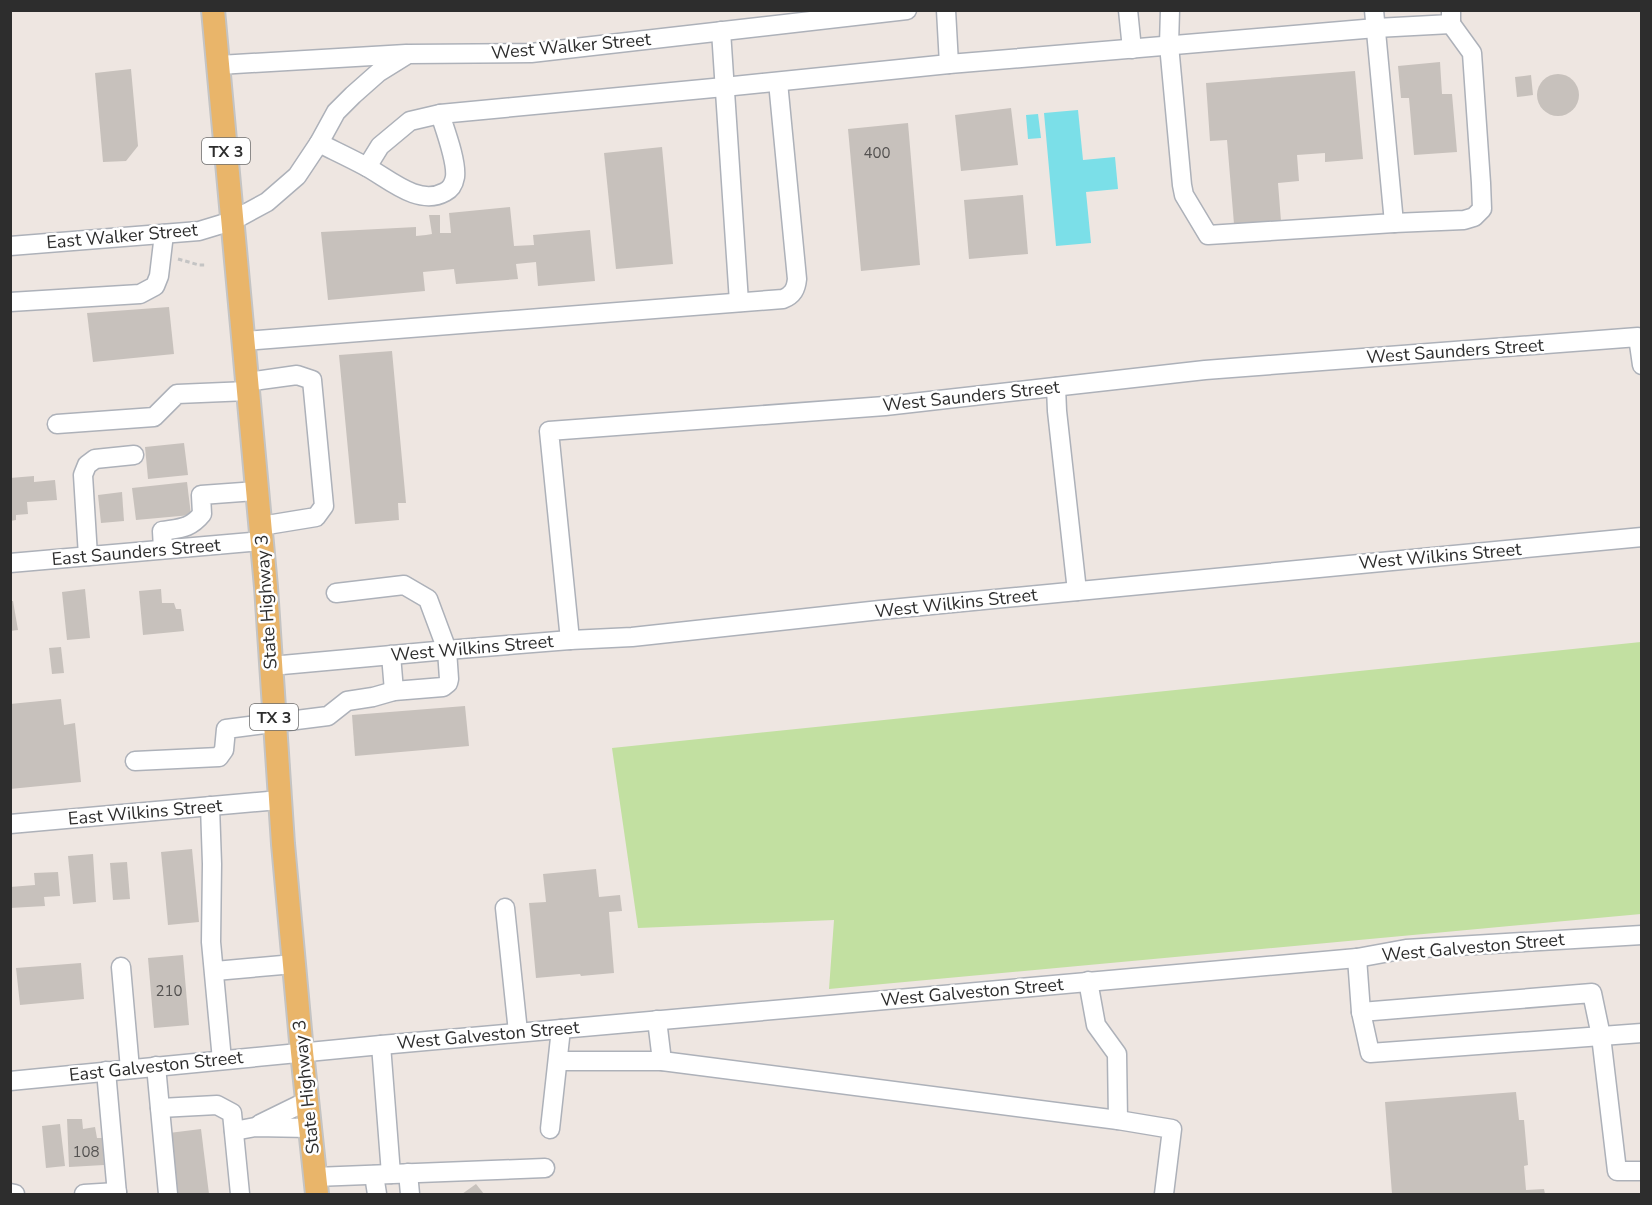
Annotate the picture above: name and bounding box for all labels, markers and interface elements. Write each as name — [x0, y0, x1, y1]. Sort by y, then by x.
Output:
street label: West Walker Street — [490, 27, 652, 65]
road number: TX 3 — [202, 138, 250, 164]
house number: 400 — [863, 143, 891, 163]
street label: East Walker Street — [45, 217, 199, 255]
street label: West Saunders Street — [1366, 333, 1545, 369]
street label: West Saunders Street — [881, 375, 1061, 417]
street label: East Saunders Street — [51, 533, 222, 571]
street label: State Highway 3 — [249, 534, 283, 670]
street label: West Wilkins Street — [1358, 537, 1523, 575]
street label: West Wilkins Street — [874, 582, 1039, 623]
street label: West Wilkins Street — [390, 629, 555, 667]
road number: TX 3 — [250, 704, 298, 730]
street label: East Wilkins Street — [67, 793, 224, 831]
street label: West Galveston Street — [1381, 927, 1566, 967]
street label: West Galveston Street — [880, 972, 1065, 1012]
house number: 210 — [155, 981, 183, 1001]
street label: West Galveston Street — [396, 1015, 581, 1055]
street label: State Highway 3 — [287, 1019, 325, 1155]
street label: East Galveston Street — [68, 1045, 245, 1087]
house number: 108 — [72, 1142, 100, 1162]

